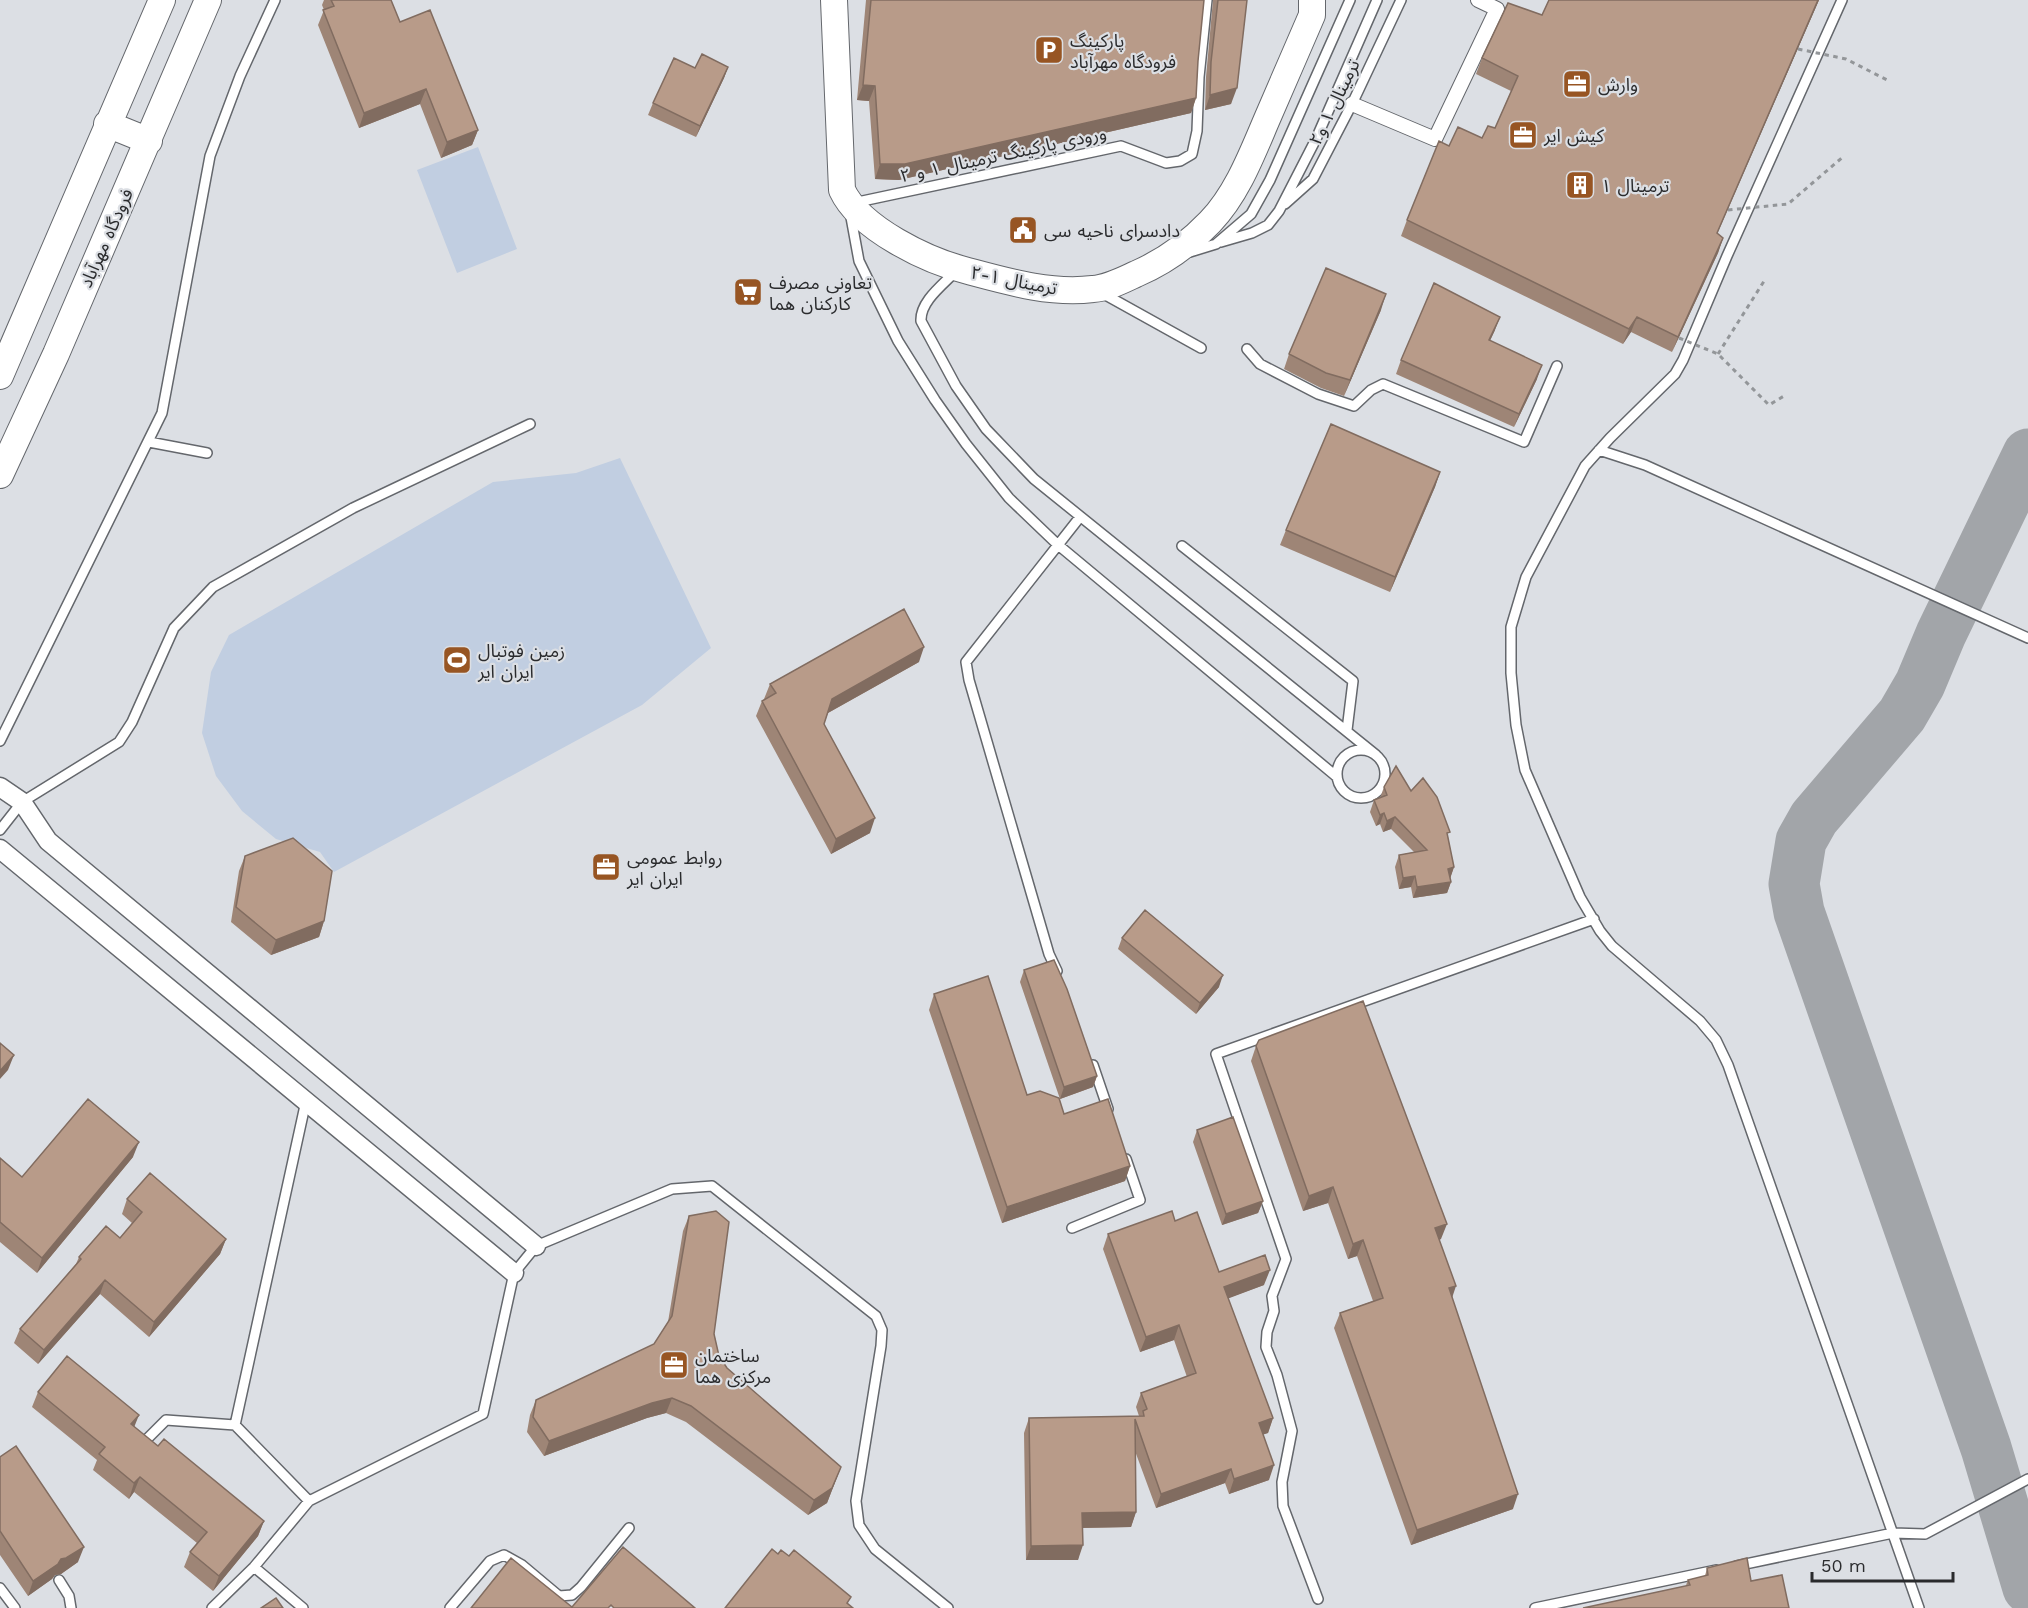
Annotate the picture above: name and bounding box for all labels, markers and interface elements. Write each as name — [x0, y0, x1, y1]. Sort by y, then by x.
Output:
place label: پارکینگ فرودگاه مهرآباد — [1070, 30, 1176, 73]
parking icon: پارکینگ فرودگاه مهرآباد — [1033, 34, 1065, 66]
street label: ترمینال ۱ و۲ — [1304, 56, 1365, 149]
office icon: وارش — [1561, 68, 1593, 100]
place label: وارش — [1598, 74, 1638, 96]
office icon: کیش ایر — [1507, 119, 1539, 151]
street label: ورودی پارکینگ ترمینال ۱ و ۲ — [898, 122, 1108, 187]
place label: کیش ایر — [1543, 125, 1604, 147]
building icon: ترمینال ۱ — [1564, 169, 1596, 201]
place label: ترمینال ۱ — [1601, 175, 1669, 197]
street label: فرودگاه مهرآباد — [75, 185, 138, 291]
public building icon: دادسرای ناحیه سی — [1007, 214, 1039, 246]
place label: دادسرای ناحیه سی — [1044, 220, 1180, 242]
street label: ترمینال ۱-۲ — [969, 261, 1059, 300]
place label: تعاونی مصرف کارکنان هما — [769, 272, 872, 315]
supermarket icon: تعاونی مصرف کارکنان هما — [732, 276, 764, 308]
place label: زمین فوتبال ایران ایر — [477, 640, 565, 683]
sports icon: زمین فوتبال ایران ایر — [441, 644, 473, 676]
place label: روابط عمومی ایران ایر — [626, 847, 723, 890]
office icon: روابط عمومی ایران ایر — [590, 851, 622, 883]
place label: ساختمان مرکزی هما — [695, 1345, 771, 1388]
office icon: ساختمان مرکزی هما — [658, 1349, 690, 1381]
scale bar — [1812, 1545, 1953, 1583]
text: 50 m — [1821, 1555, 1866, 1576]

